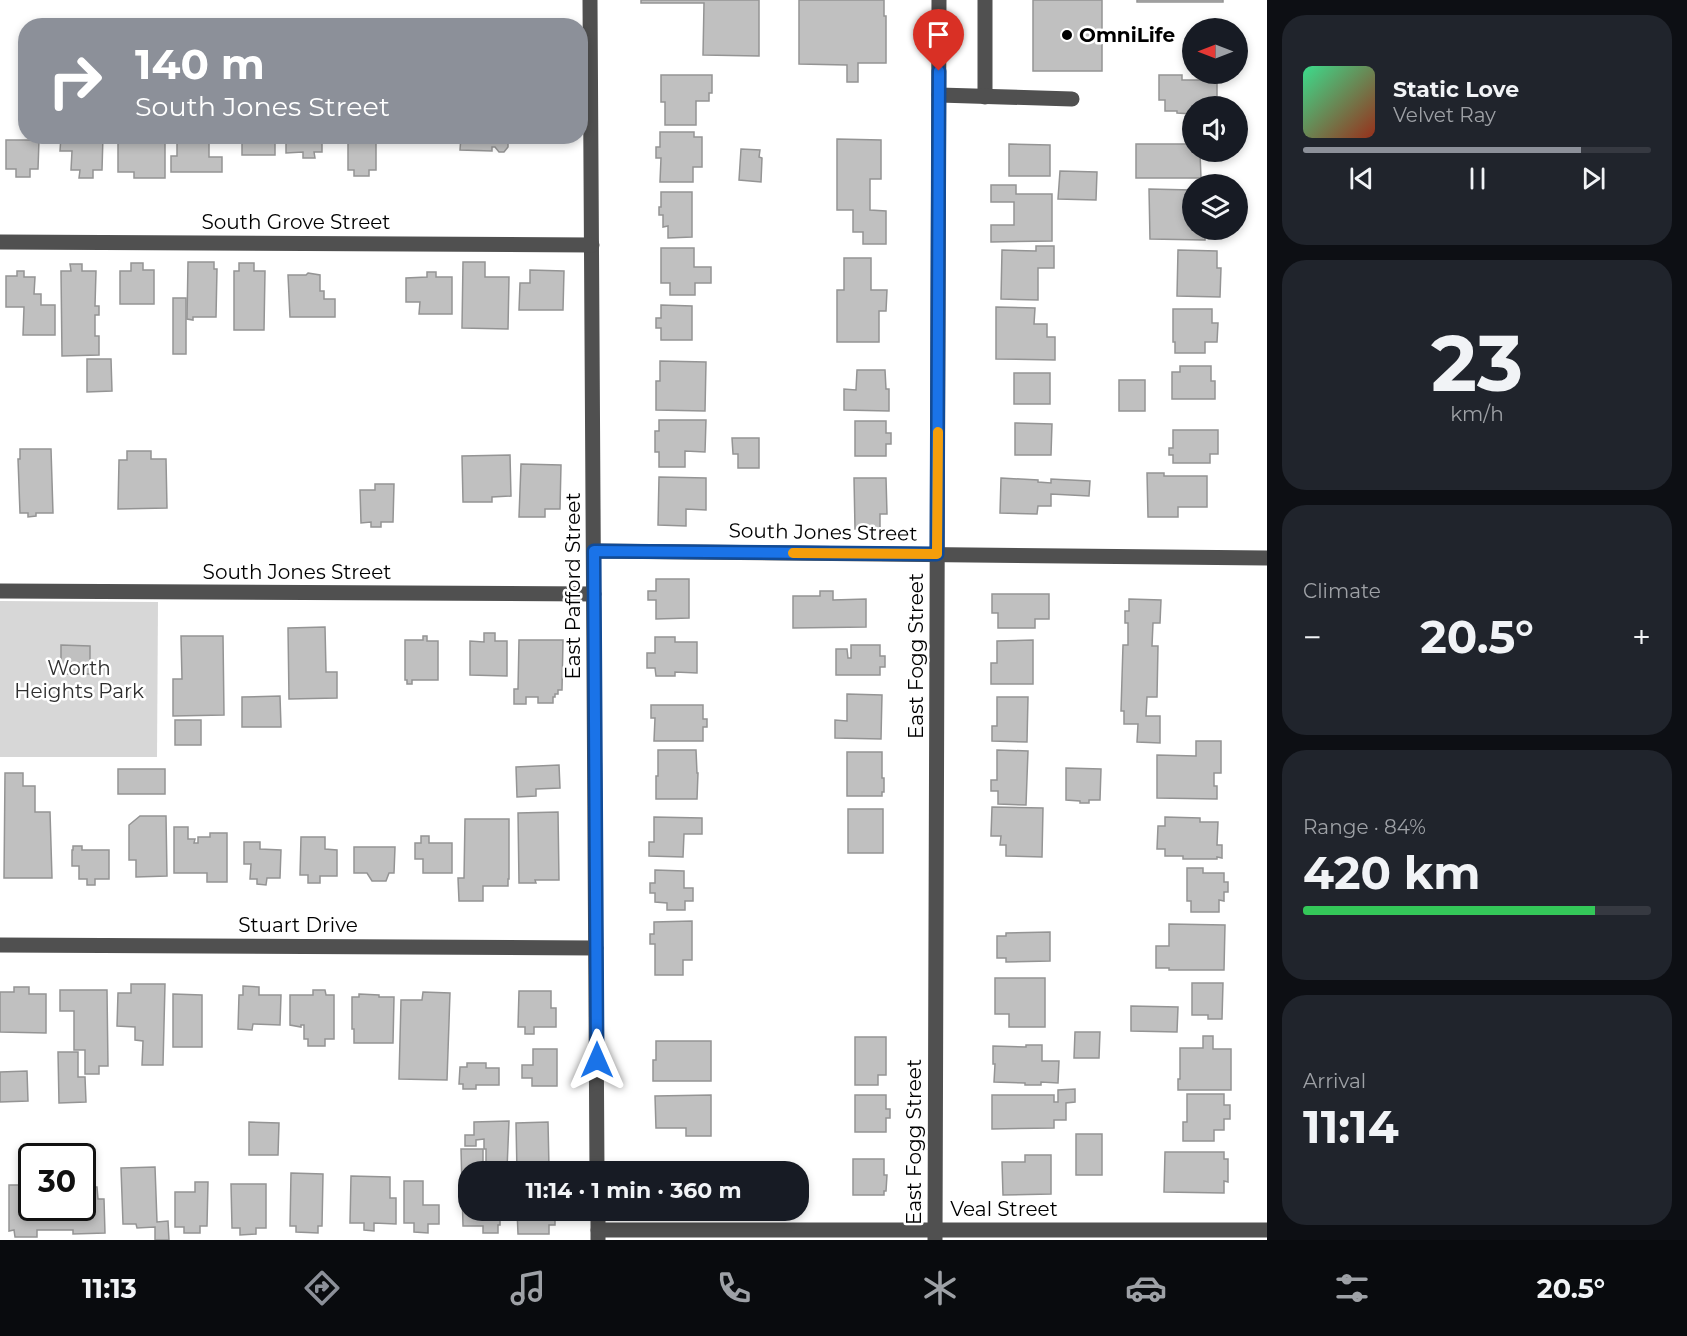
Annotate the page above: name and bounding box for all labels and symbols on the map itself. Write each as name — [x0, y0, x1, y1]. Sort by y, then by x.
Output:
pin — [913, 9, 964, 71]
north arrow — [1182, 18, 1248, 84]
place label: OmniLife — [1079, 23, 1175, 47]
marker: OmniLife — [1060, 28, 1074, 42]
street label: South Grove Street — [202, 210, 390, 234]
street label: East Pafford Street — [561, 492, 585, 680]
street label: South Jones Street — [728, 518, 918, 546]
street label: South Jones Street — [203, 560, 391, 584]
street label: East Fogg Street — [904, 573, 928, 739]
park label: Worth Heights Park — [14, 656, 144, 703]
street label: Stuart Drive — [238, 913, 358, 937]
position arrow — [565, 1028, 629, 1092]
street label: East Fogg Street — [902, 1059, 926, 1225]
speed limit sign: 30 — [18, 1143, 96, 1221]
street label: Veal Street — [950, 1197, 1058, 1221]

